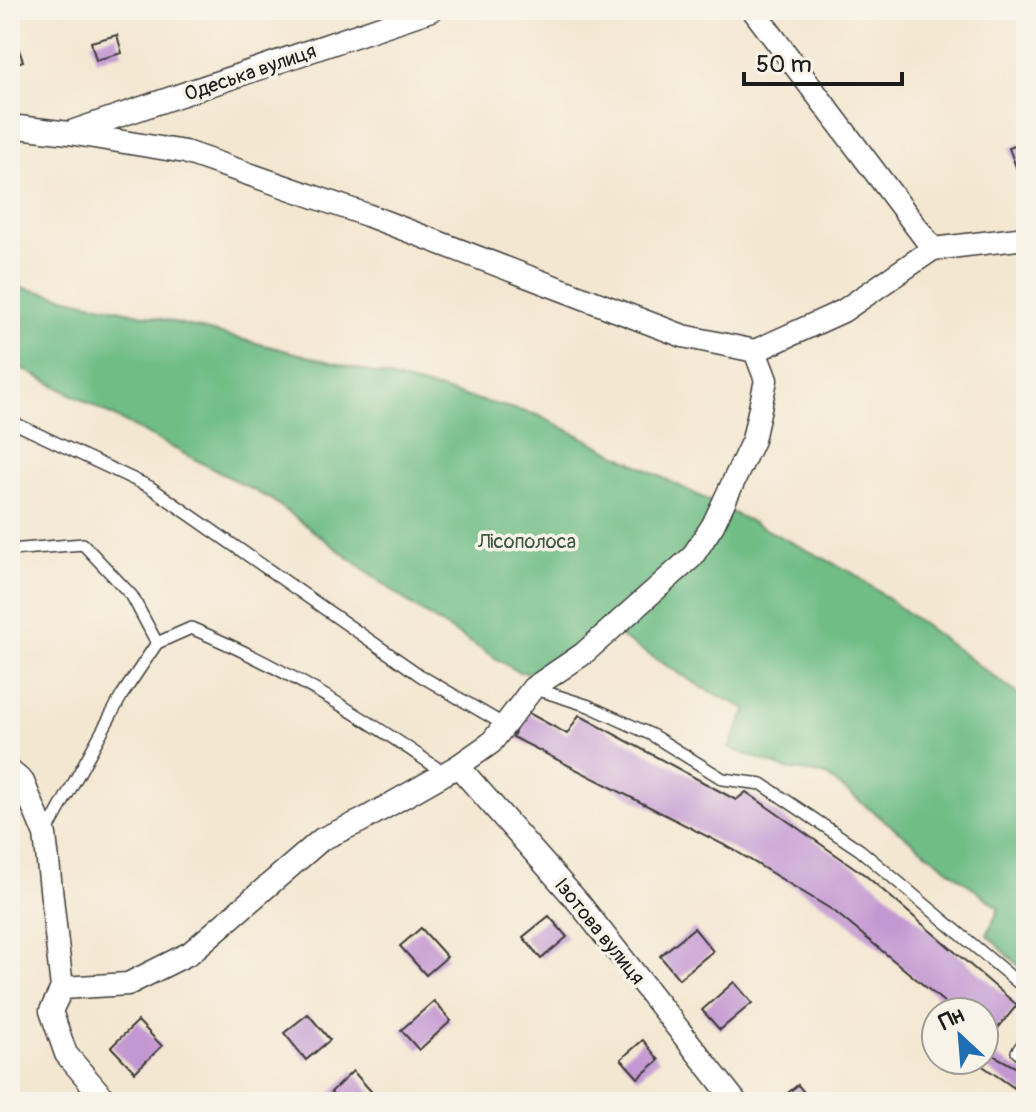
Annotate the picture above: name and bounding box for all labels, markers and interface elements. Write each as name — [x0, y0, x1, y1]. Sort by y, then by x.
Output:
scale bar — [744, 36, 902, 86]
street label: Одеська вулиця — [181, 38, 319, 107]
text: 50 m — [756, 50, 812, 79]
park label: Лісополоса — [477, 529, 576, 554]
street label: Ізотова вулиця — [549, 873, 650, 990]
north arrow — [920, 996, 1000, 1076]
text: Пн — [935, 1001, 969, 1037]

